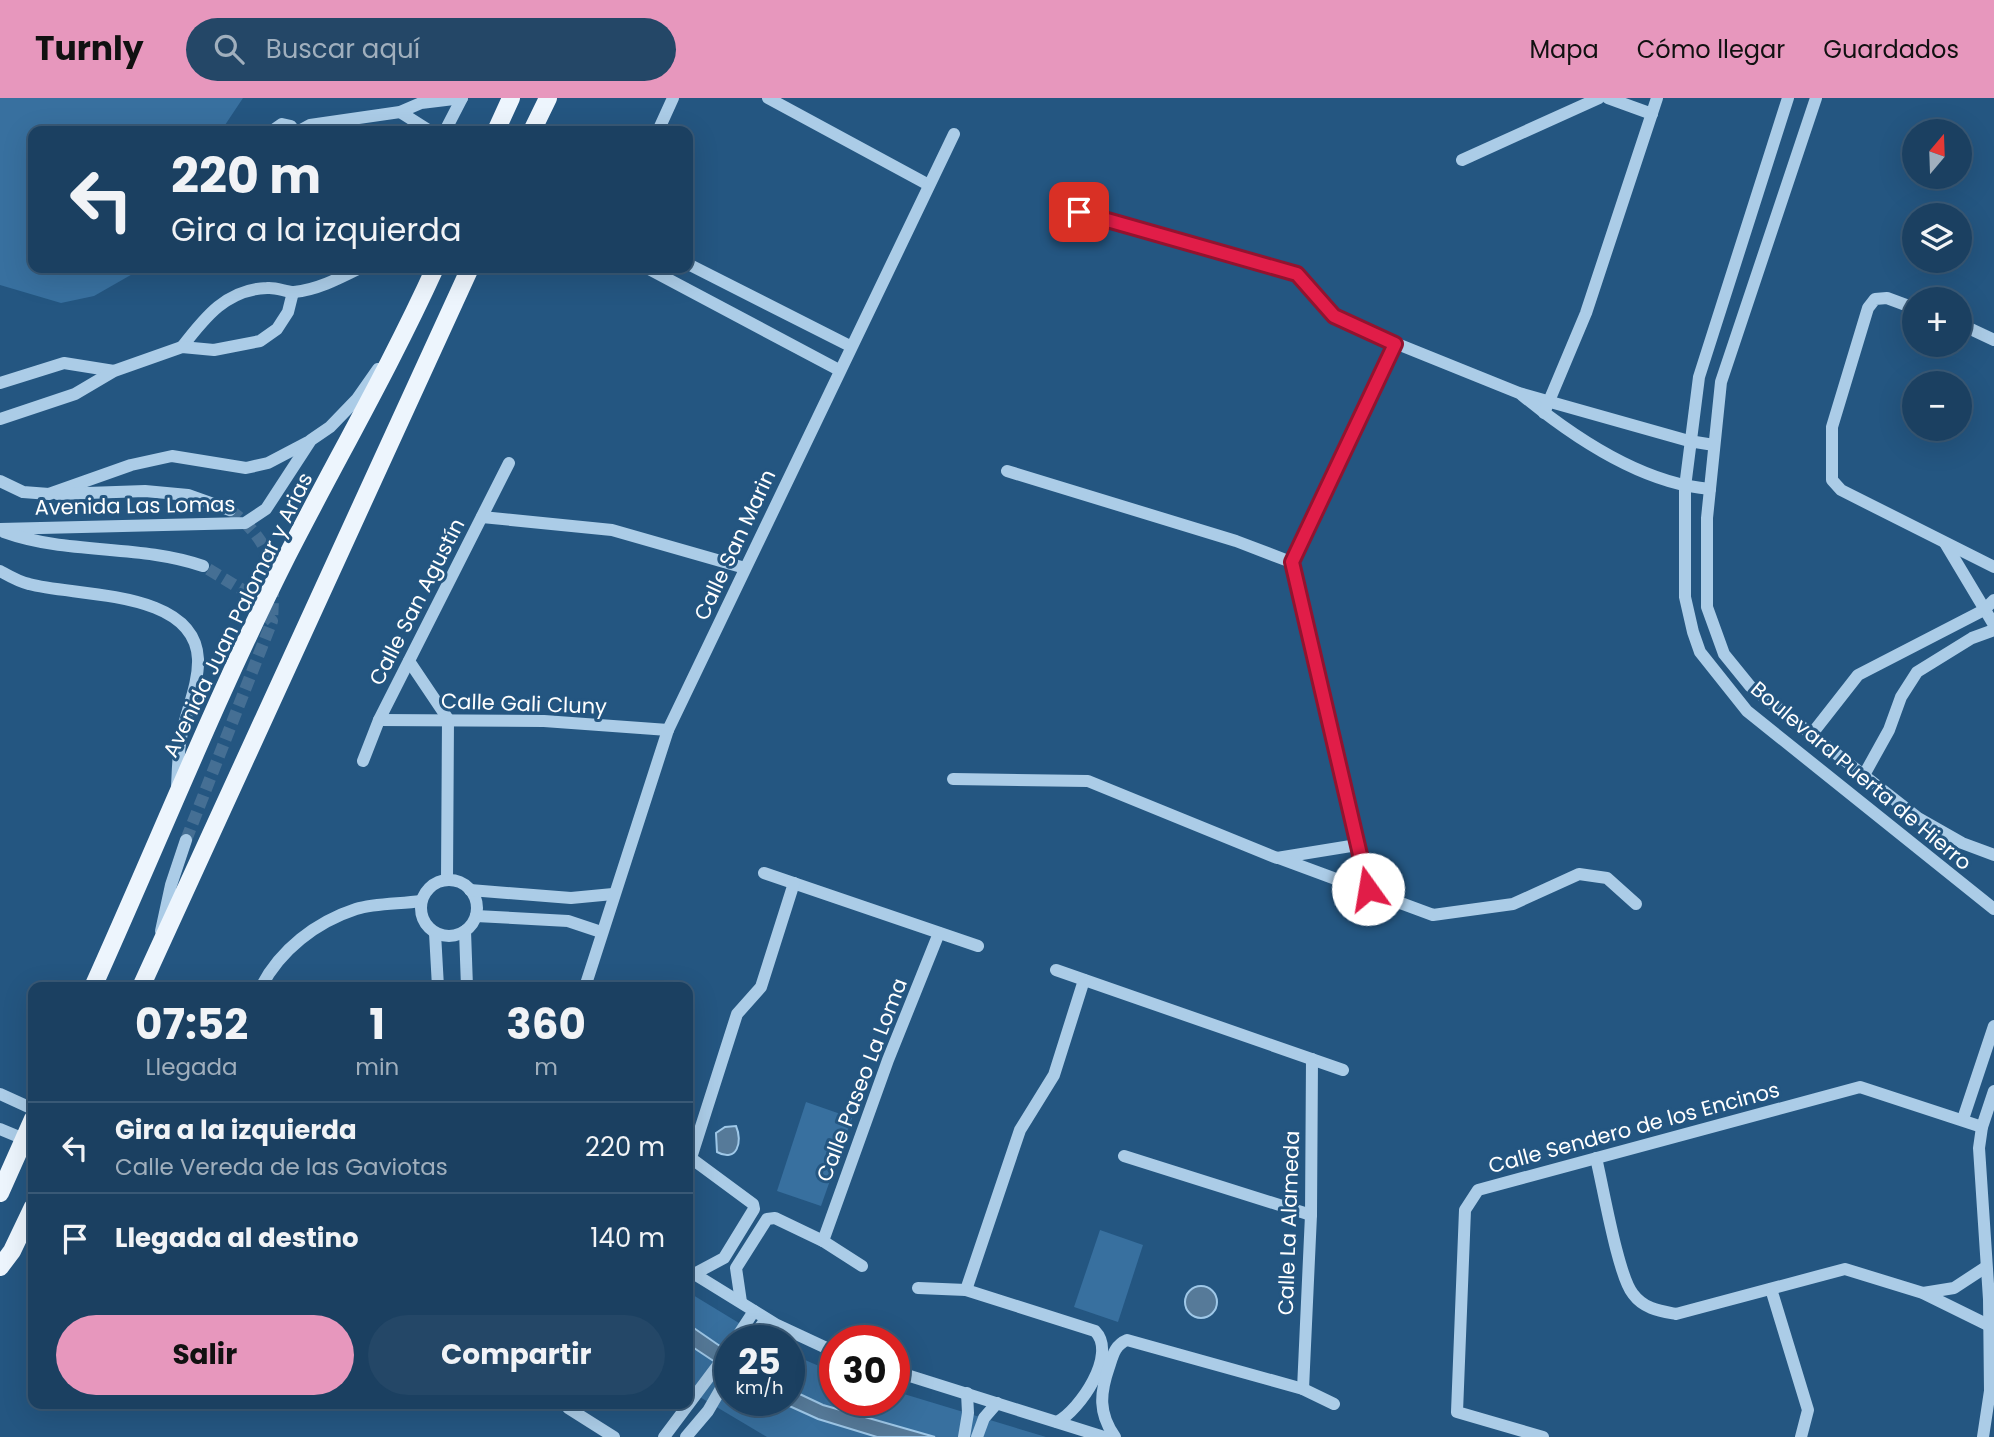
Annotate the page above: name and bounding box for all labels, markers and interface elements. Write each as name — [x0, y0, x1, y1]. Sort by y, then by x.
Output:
search box — [186, 18, 676, 81]
text: Turnly — [35, 25, 144, 72]
icon: search — [210, 30, 248, 68]
text: Buscar aquí — [266, 31, 420, 67]
text: Mapa — [1529, 33, 1599, 66]
text: Cómo llegar — [1637, 33, 1785, 66]
text: Guardados — [1823, 33, 1959, 66]
north arrow — [1902, 119, 1972, 189]
map controls — [1902, 119, 1972, 441]
text: 220 m — [171, 142, 321, 210]
icon: left — [56, 154, 147, 245]
pin — [1049, 182, 1109, 242]
icon: arrive — [1060, 193, 1098, 231]
button: layers — [1902, 203, 1972, 273]
text: Gira a la izquierda — [171, 207, 462, 252]
button: + — [1902, 287, 1972, 357]
button: − — [1902, 371, 1972, 441]
street label: Calle San Marin — [687, 464, 782, 625]
street label: Avenida Juan Palomar y Arias — [156, 468, 319, 762]
street label: Avenida Las Lomas — [34, 489, 236, 522]
street label: Calle San Agustín — [362, 513, 471, 690]
street label: Boulevard Puerta de Hierro — [1745, 674, 1978, 877]
street label: Calle Gali Cluny — [441, 686, 608, 721]
position arrow — [1331, 852, 1405, 926]
street label: Calle Paseo La Loma — [809, 974, 914, 1186]
text: 07:52 — [135, 995, 248, 1054]
text: 1 — [369, 995, 385, 1054]
text: 360 — [506, 995, 586, 1054]
text: Llegada — [146, 1051, 238, 1083]
text: min — [355, 1051, 399, 1083]
text: m — [534, 1051, 558, 1083]
street label: Calle Sendero de los Encinos — [1485, 1075, 1783, 1180]
text: Gira a la izquierda — [115, 1112, 357, 1148]
icon: left — [56, 1129, 94, 1167]
text: 220 m — [585, 1129, 665, 1165]
street label: Calle La Alameda — [1271, 1130, 1306, 1316]
text: Calle Vereda de las Gaviotas — [115, 1151, 448, 1183]
icon: arrive — [56, 1220, 94, 1258]
text: Llegada al destino — [115, 1220, 359, 1256]
text: 140 m — [590, 1220, 665, 1256]
button: Salir — [56, 1315, 354, 1395]
button: Compartir — [368, 1315, 665, 1395]
speed limit sign: 30 — [819, 1325, 910, 1416]
text: 25 — [738, 1337, 781, 1386]
text: km/h — [736, 1375, 783, 1400]

